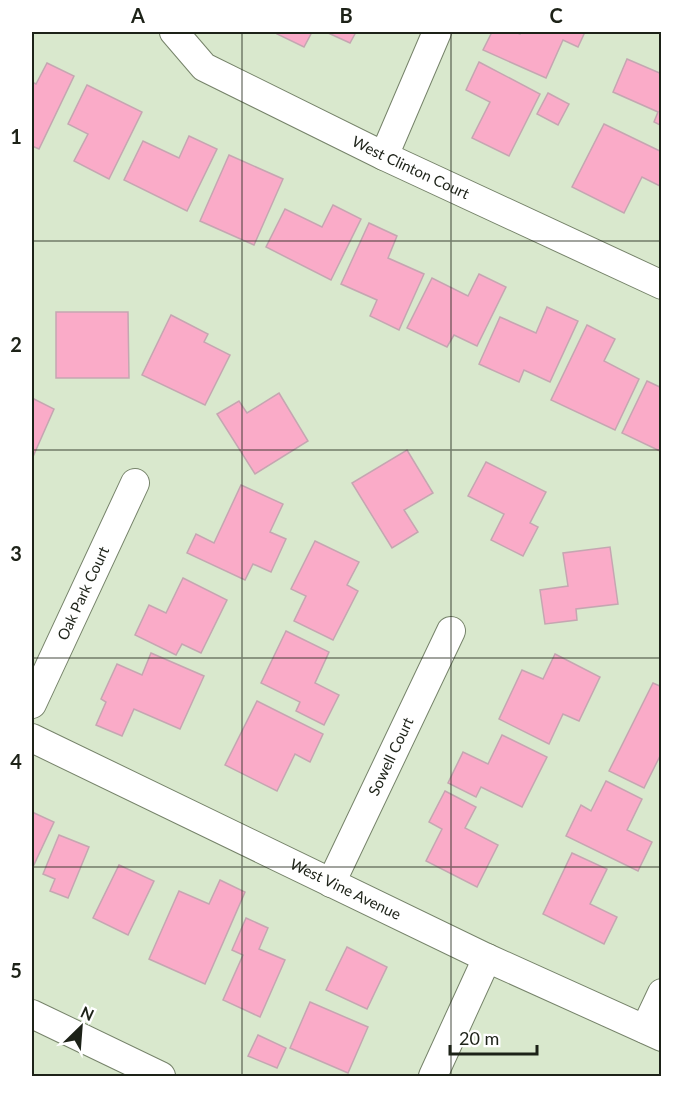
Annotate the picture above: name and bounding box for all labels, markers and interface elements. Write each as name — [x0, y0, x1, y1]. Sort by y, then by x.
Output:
text: A — [130, 3, 145, 27]
text: B — [339, 3, 353, 27]
text: C — [549, 3, 563, 27]
text: 1 — [10, 124, 22, 148]
street label: West Clinton Court — [349, 132, 473, 203]
text: 2 — [10, 332, 22, 356]
text: 3 — [10, 541, 22, 565]
street label: Oak Park Court — [53, 543, 112, 643]
street label: Sowell Court — [364, 714, 417, 798]
text: 4 — [10, 749, 22, 773]
street label: West Vine Avenue — [287, 854, 404, 923]
text: 5 — [10, 958, 22, 982]
north arrow — [51, 997, 111, 1057]
text: N — [78, 1002, 97, 1024]
scale bar — [450, 1018, 537, 1056]
text: 20 m — [459, 1027, 499, 1049]

